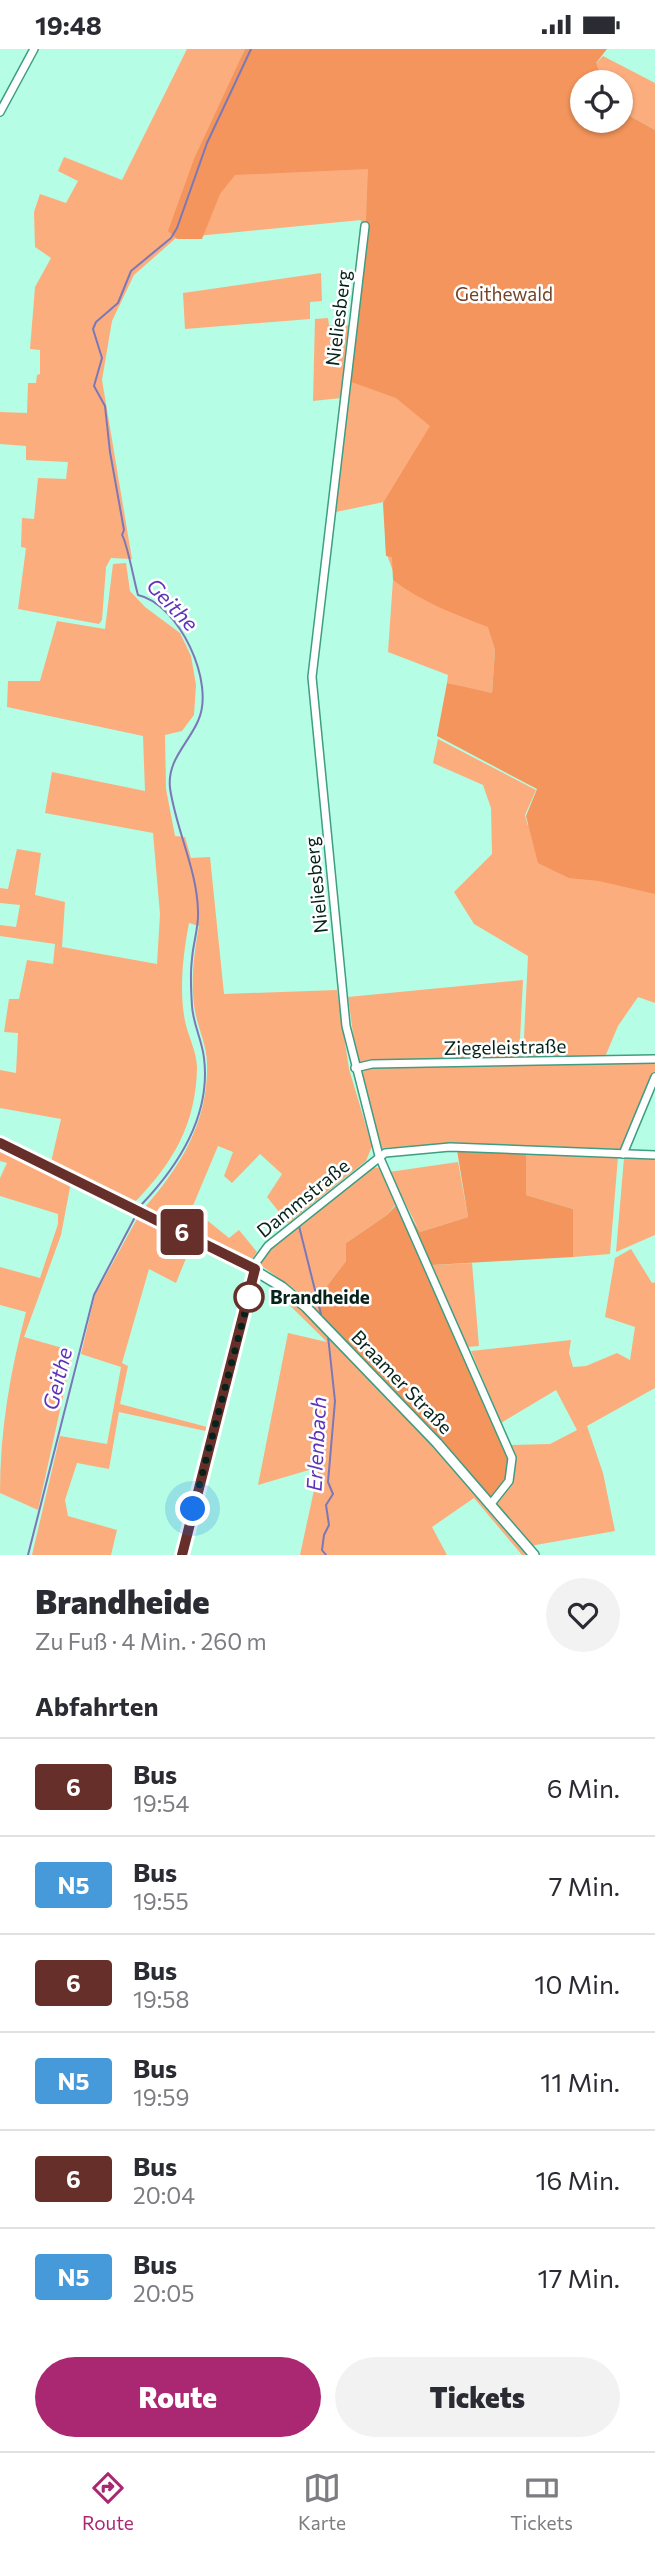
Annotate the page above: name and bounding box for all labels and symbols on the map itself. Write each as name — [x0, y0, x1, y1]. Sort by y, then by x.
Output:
street label: Nieliesberg — [320, 269, 355, 367]
park label: Geithewald — [455, 282, 553, 305]
water label: Geithe — [142, 572, 204, 636]
street label: Nieliesberg — [299, 836, 332, 934]
street label: Ziegeleistraße — [443, 1034, 567, 1059]
street label: Dammstraße — [252, 1153, 354, 1242]
line badge: 6 — [159, 1209, 205, 1255]
marker: Brandheide — [234, 1282, 264, 1312]
place label: Brandheide — [270, 1285, 370, 1308]
street label: Braamer Straße — [347, 1325, 458, 1438]
water label: Geithe — [37, 1345, 76, 1413]
water label: Erlenbach — [301, 1396, 330, 1492]
your location — [175, 1491, 210, 1526]

